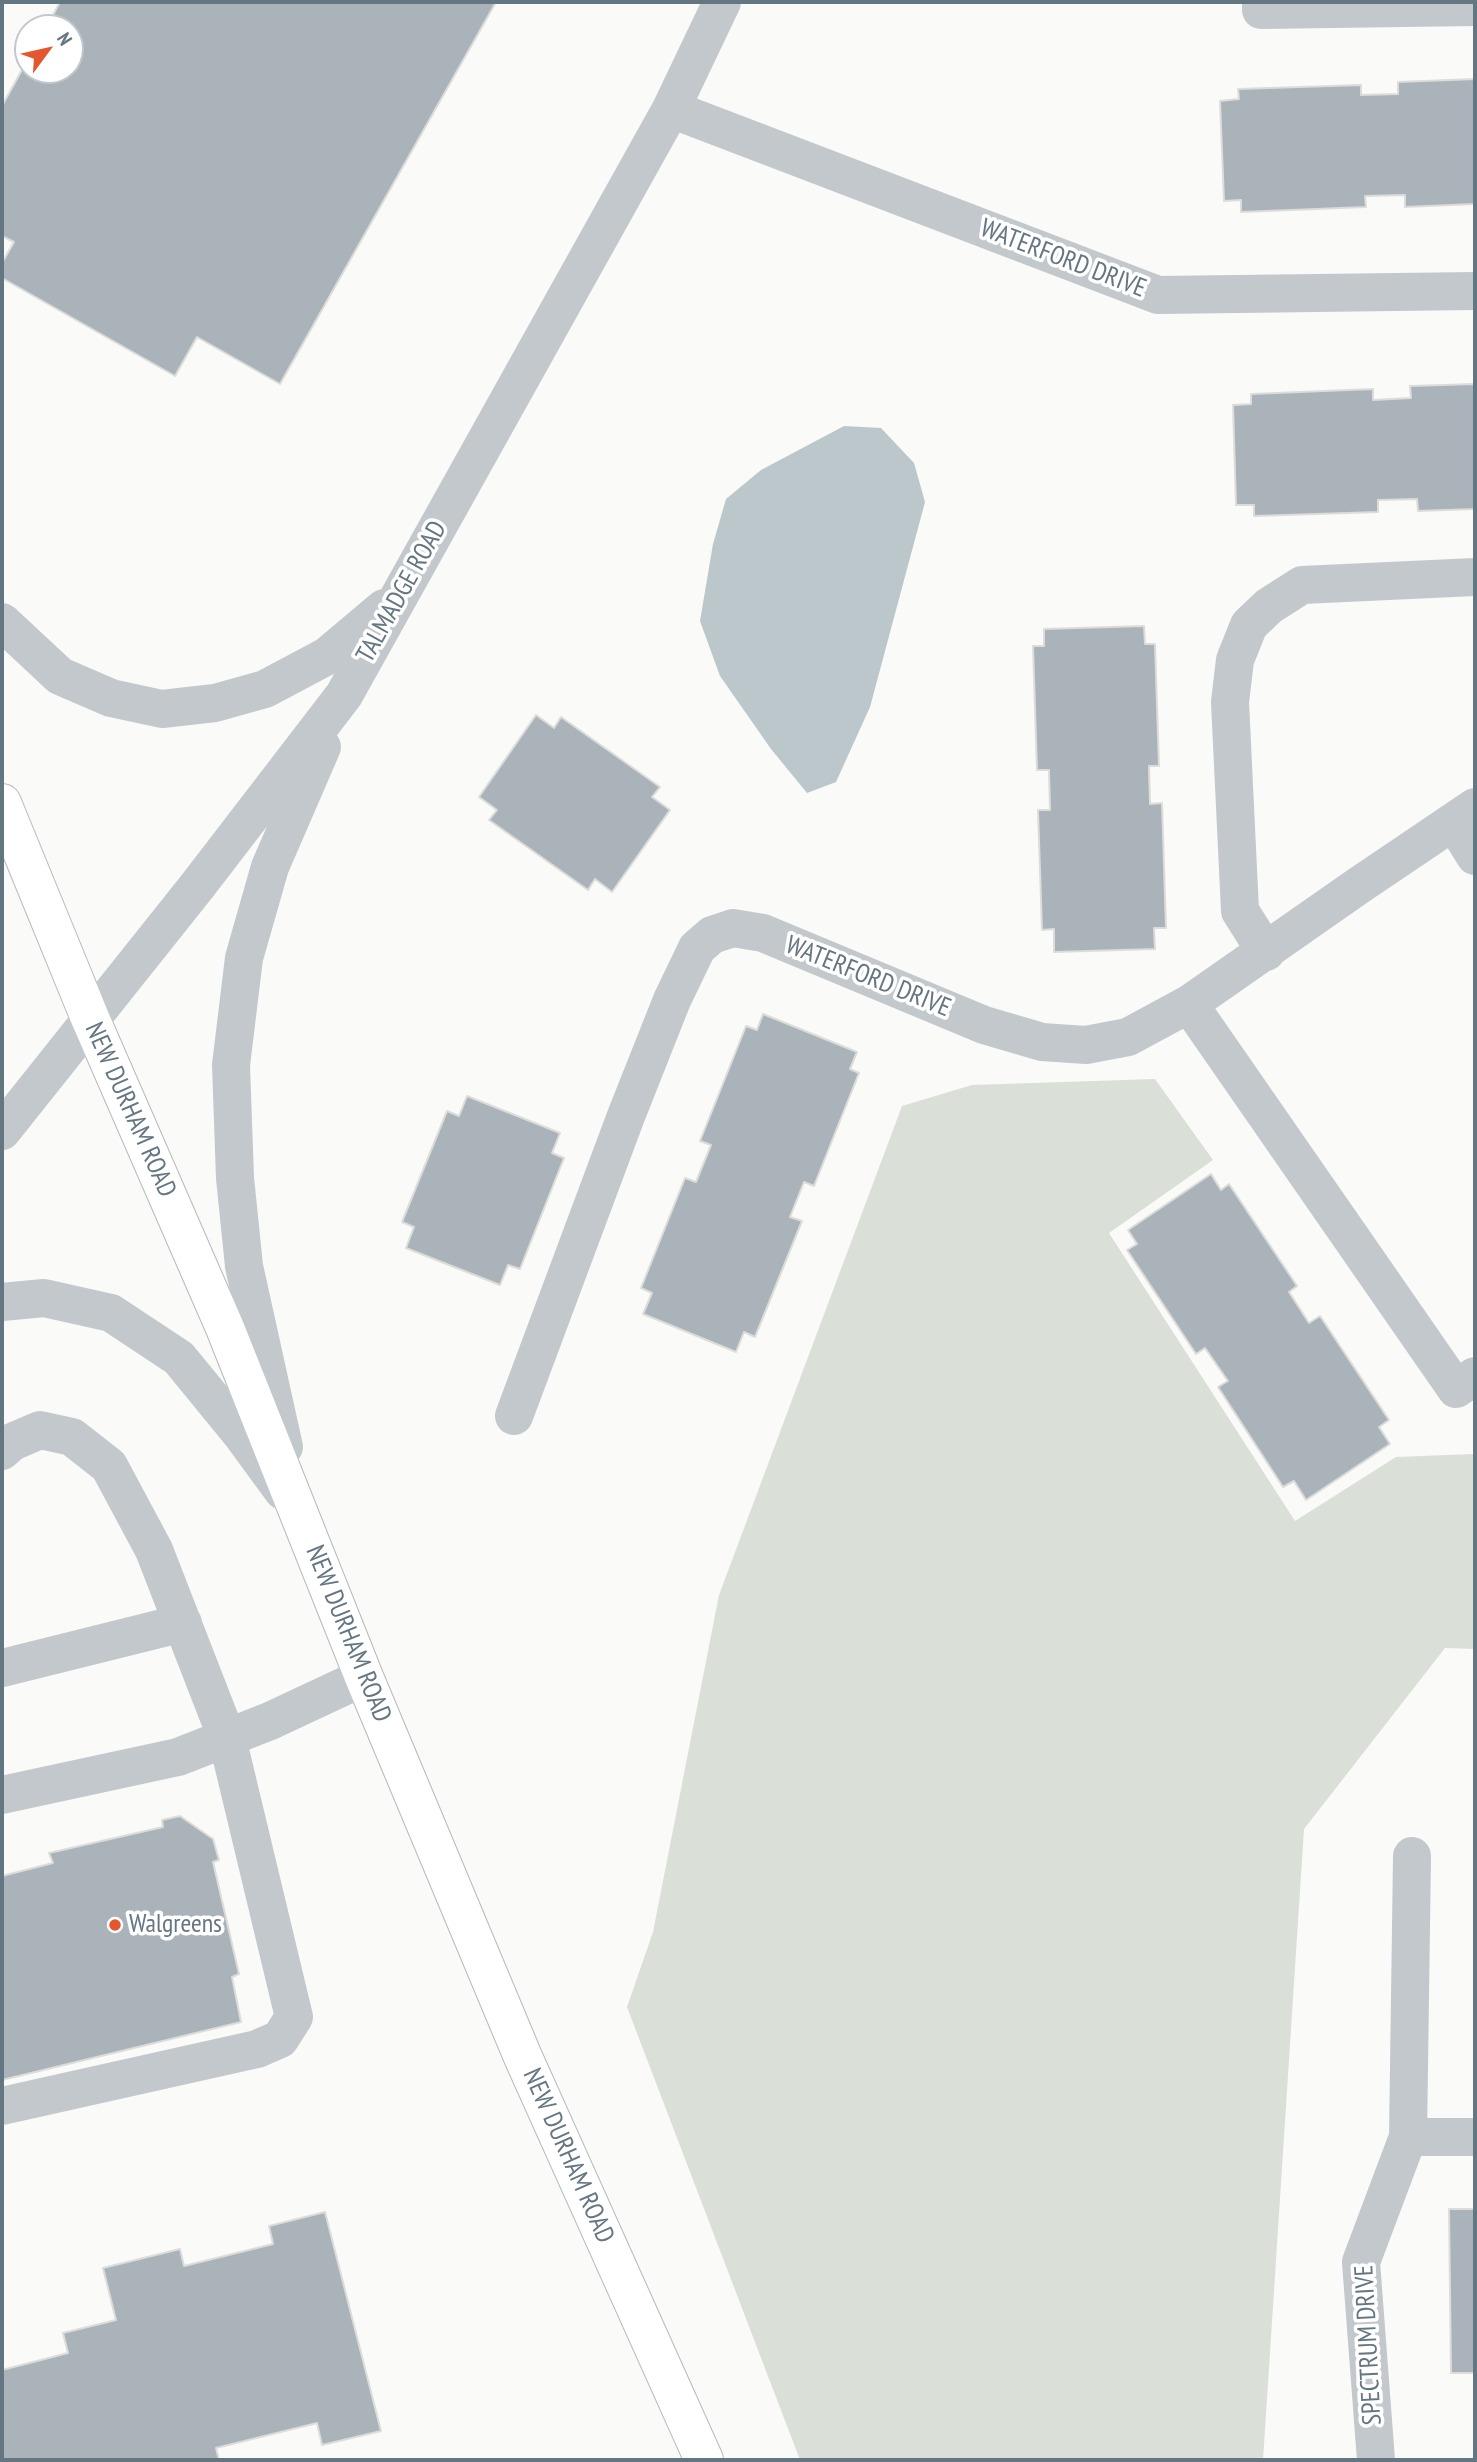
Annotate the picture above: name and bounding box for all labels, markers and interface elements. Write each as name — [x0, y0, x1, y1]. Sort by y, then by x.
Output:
north arrow — [14, 14, 84, 84]
text: N — [52, 28, 78, 49]
street label: WATERFORD DRIVE — [976, 213, 1150, 305]
street label: TALMADGE ROAD — [350, 516, 454, 668]
street label: WATERFORD DRIVE — [781, 930, 955, 1024]
street label: NEW DURHAM ROAD — [78, 1018, 182, 1202]
street label: NEW DURHAM ROAD — [298, 1541, 398, 1727]
place label: Walgreens — [129, 1909, 222, 1941]
marker: Walgreens — [107, 1917, 123, 1933]
street label: NEW DURHAM ROAD — [516, 2064, 620, 2248]
street label: SPECTRUM DRIVE — [1349, 2264, 1389, 2426]

